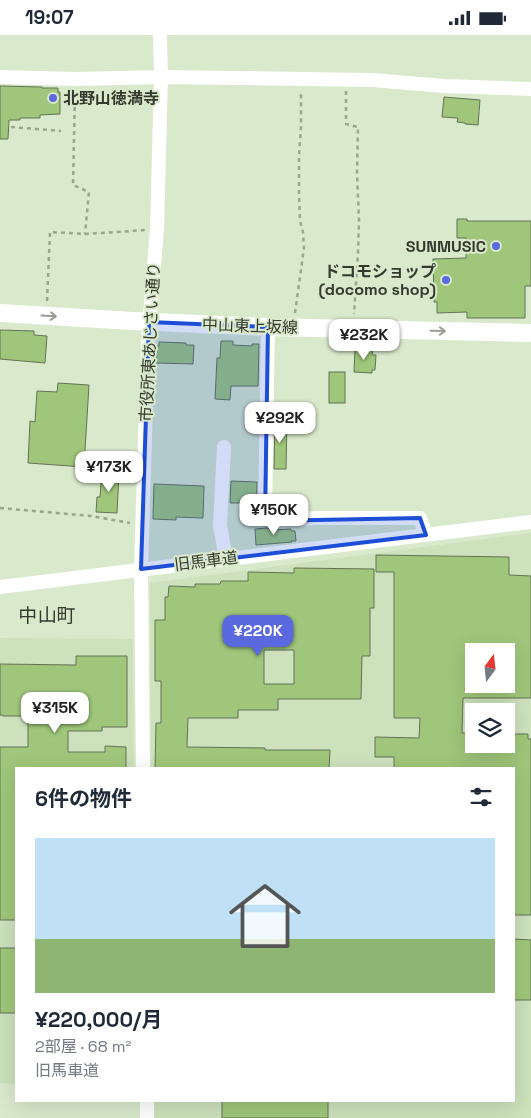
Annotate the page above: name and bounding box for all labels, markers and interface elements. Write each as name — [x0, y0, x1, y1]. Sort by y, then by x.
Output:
text: 19:07 — [25, 5, 73, 30]
place label: 北野山徳満寺 — [63, 88, 159, 109]
marker: 北野山徳満寺 — [47, 92, 59, 104]
place label: SUNMUSIC — [406, 236, 486, 257]
marker: SUNMUSIC — [490, 240, 502, 252]
place label: ドコモショップ (docomo shop) — [318, 261, 436, 300]
street label: 市役所東あじさい通り — [135, 262, 165, 422]
marker: ドコモショップ (docomo shop) — [440, 274, 452, 286]
one-way arrow — [40, 312, 56, 321]
street label: 中山東上坂線 — [202, 314, 298, 338]
pin: ¥232K — [329, 319, 399, 361]
text: ¥232K — [340, 324, 388, 345]
one-way arrow — [430, 326, 446, 336]
pin: ¥292K — [245, 401, 315, 444]
text: ¥292K — [256, 407, 304, 428]
pin: ¥173K — [74, 451, 144, 493]
text: ¥173K — [86, 456, 132, 477]
pin: ¥150K — [239, 493, 309, 536]
text: ¥150K — [250, 499, 298, 520]
street label: 旧馬車道 — [173, 547, 239, 575]
district label: 中山町 — [18, 603, 76, 628]
pin: ¥220K — [223, 615, 293, 657]
text: ¥220K — [233, 620, 283, 641]
north arrow — [465, 643, 515, 693]
map controls — [465, 643, 515, 753]
pin: ¥315K — [20, 691, 90, 734]
text: ¥315K — [32, 697, 78, 718]
button: layers — [465, 703, 515, 753]
icon: filters — [467, 783, 495, 811]
text: 6件の物件 — [35, 785, 132, 812]
icon: home — [220, 871, 310, 961]
text: ¥220,000/月 — [35, 1006, 162, 1033]
text: 2部屋 · 68 m² — [35, 1036, 131, 1057]
text: 旧馬車道 — [35, 1060, 99, 1081]

